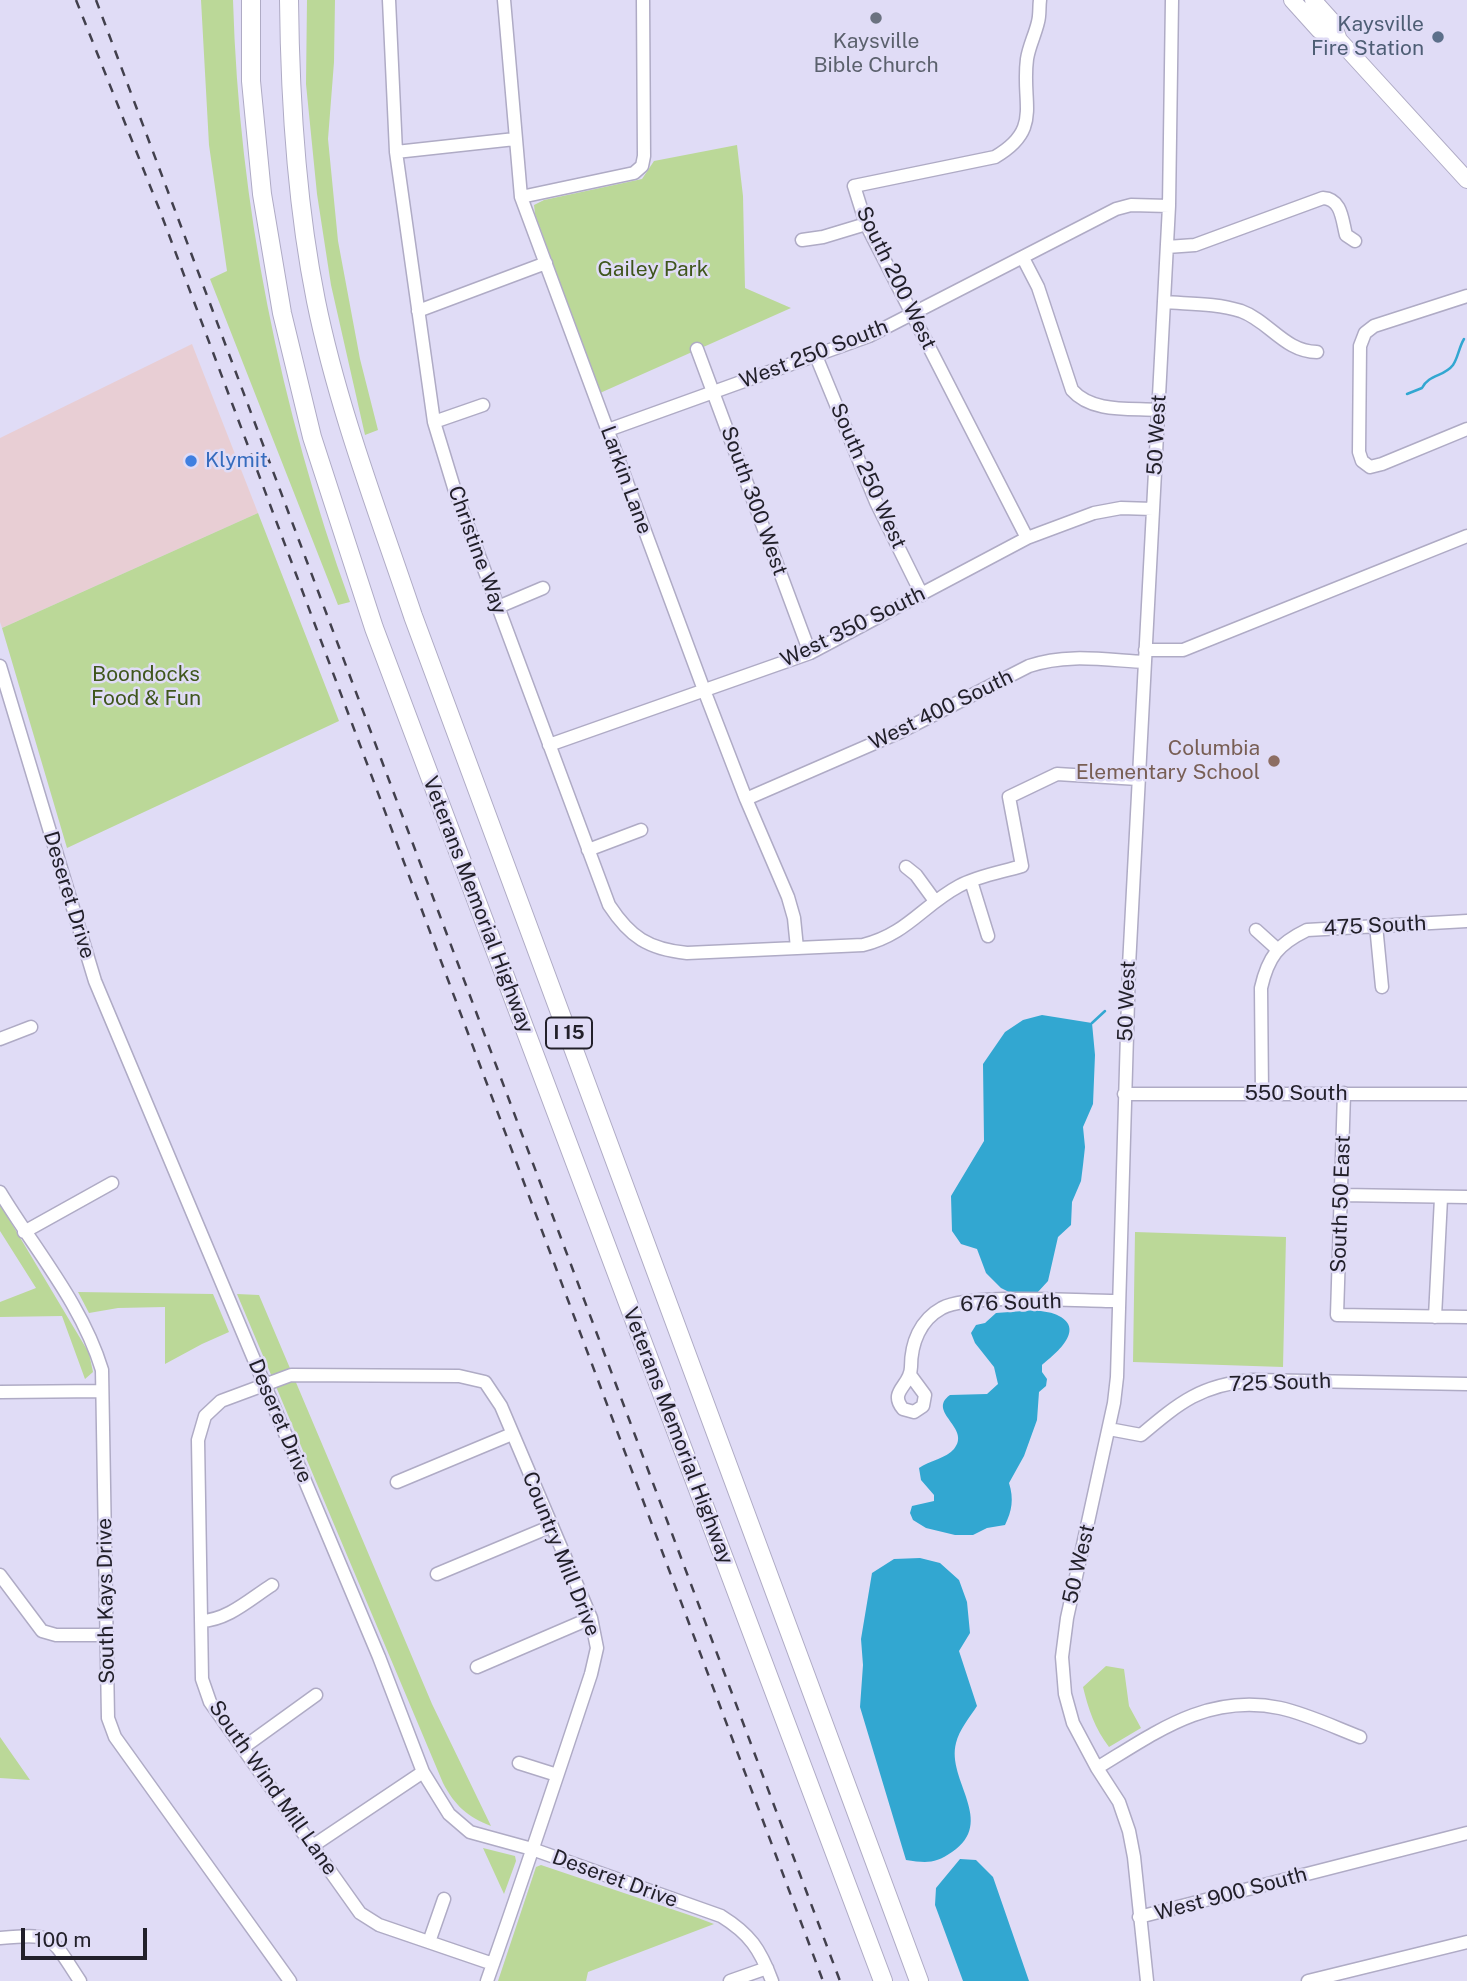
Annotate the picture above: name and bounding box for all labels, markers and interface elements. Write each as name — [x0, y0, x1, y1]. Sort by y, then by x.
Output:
marker: Kaysville Bible Church — [868, 10, 884, 26]
place label: Kaysville Fire Station — [1311, 12, 1424, 62]
place label: Kaysville Bible Church — [813, 29, 939, 79]
marker: Kaysville Fire Station — [1430, 29, 1446, 45]
street label: South 200 West — [850, 202, 942, 354]
park label: Gailey Park — [597, 257, 709, 283]
street label: West 250 South — [736, 314, 892, 394]
street label: 50 West — [1142, 394, 1172, 476]
street label: South 250 West — [825, 399, 911, 553]
street label: Larkin Lane — [595, 422, 657, 538]
street label: South 300 West — [715, 423, 793, 579]
place label: Klymit — [205, 448, 268, 474]
marker: Klymit — [183, 453, 199, 469]
street label: Christine Way — [442, 482, 512, 618]
street label: West 350 South — [777, 581, 929, 673]
park label: Boondocks Food & Fun — [91, 662, 201, 712]
street label: West 400 South — [865, 664, 1017, 756]
place label: Columbia Elementary School — [1076, 736, 1260, 786]
marker: Columbia Elementary School — [1266, 753, 1282, 769]
street label: Veterans Memorial Highway — [417, 773, 539, 1037]
street label: Deseret Drive — [38, 828, 100, 962]
street label: 475 South — [1323, 911, 1427, 941]
street label: 50 West — [1113, 960, 1141, 1042]
road number: I 15 — [546, 1018, 592, 1049]
street label: 550 South — [1244, 1081, 1348, 1107]
street label: South 50 East — [1326, 1135, 1356, 1273]
street label: 676 South — [960, 1289, 1062, 1317]
street label: Veterans Memorial Highway — [617, 1304, 739, 1568]
street label: Deseret Drive — [243, 1355, 317, 1487]
street label: 725 South — [1228, 1369, 1332, 1397]
street label: Country Mill Drive — [517, 1468, 605, 1640]
street label: South Kays Drive — [92, 1518, 120, 1684]
street label: 50 West — [1058, 1522, 1100, 1606]
street label: South Wind Mill Lane — [203, 1696, 343, 1880]
street label: Deseret Drive — [549, 1845, 681, 1913]
street label: West 900 South — [1152, 1862, 1310, 1926]
scale bar — [24, 1914, 150, 1958]
text: 100 m — [34, 1927, 91, 1952]

